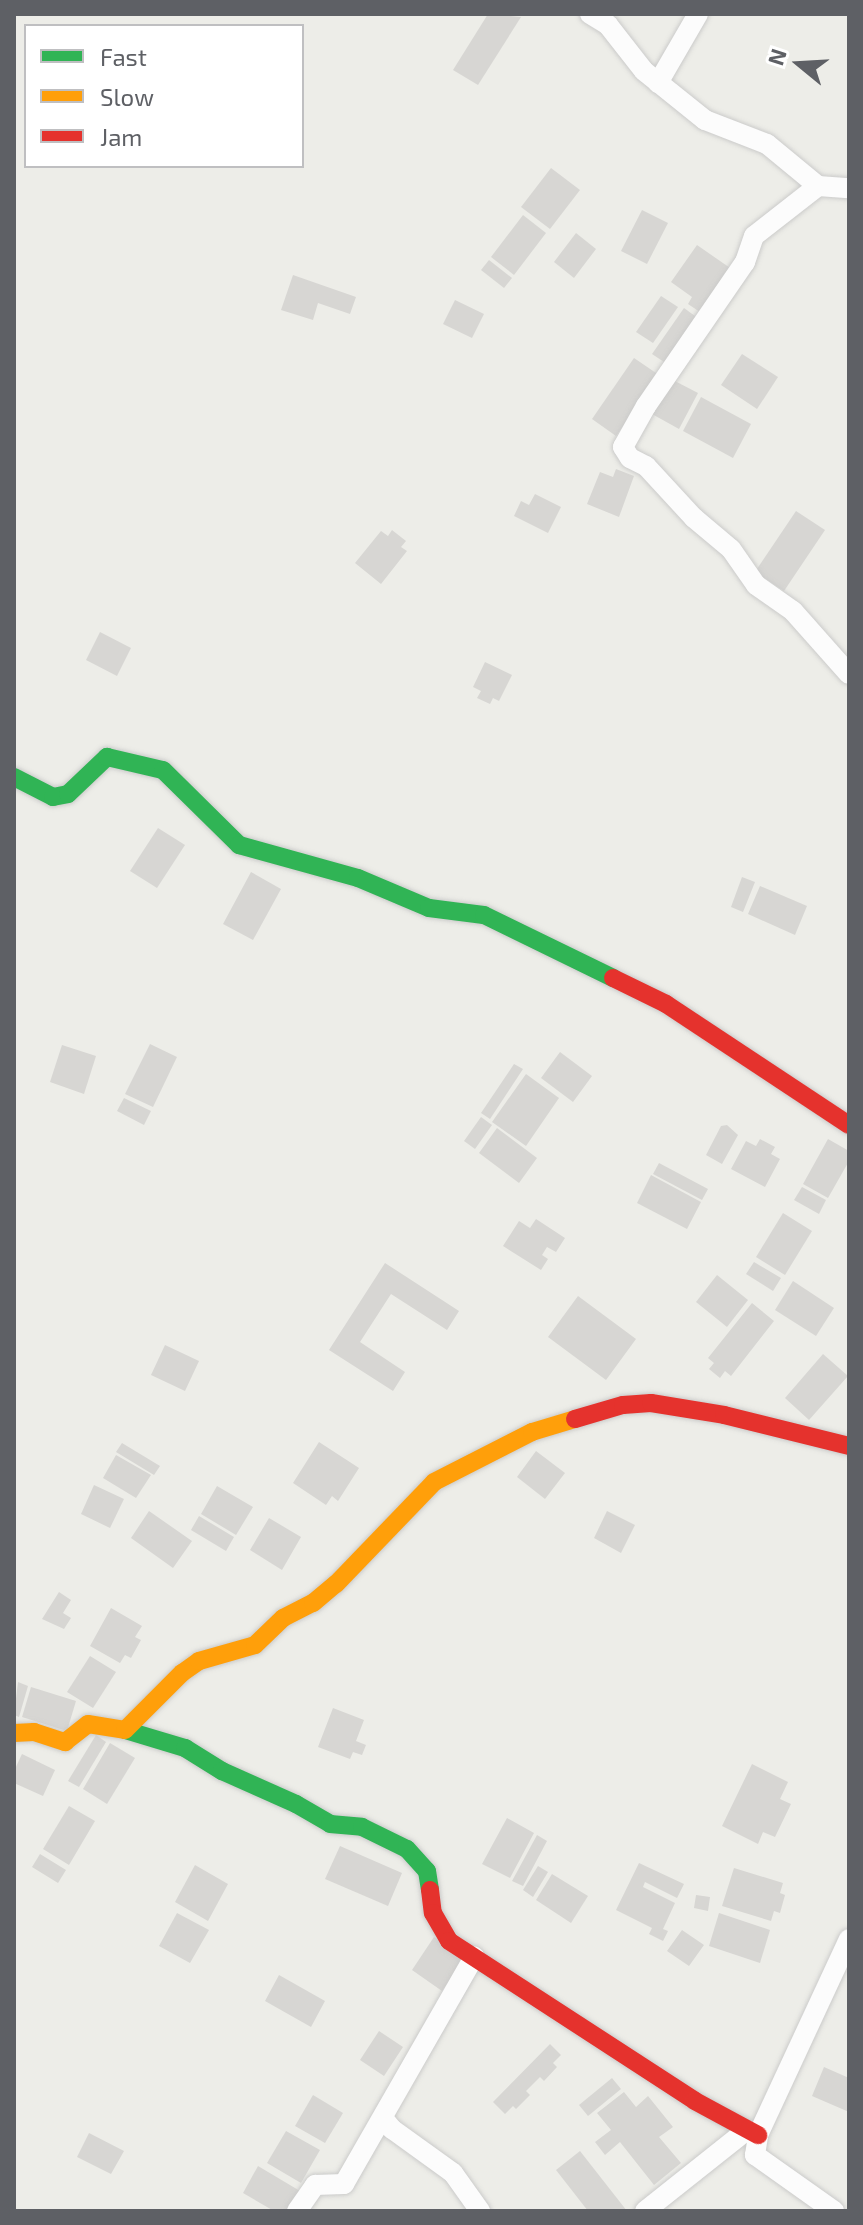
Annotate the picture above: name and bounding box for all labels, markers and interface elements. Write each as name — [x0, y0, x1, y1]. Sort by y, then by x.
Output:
legend — [24, 24, 304, 168]
north arrow — [759, 24, 839, 104]
text: Fast — [100, 42, 147, 71]
text: N — [761, 45, 791, 68]
text: Slow — [100, 82, 154, 111]
text: Jam — [100, 122, 142, 151]

